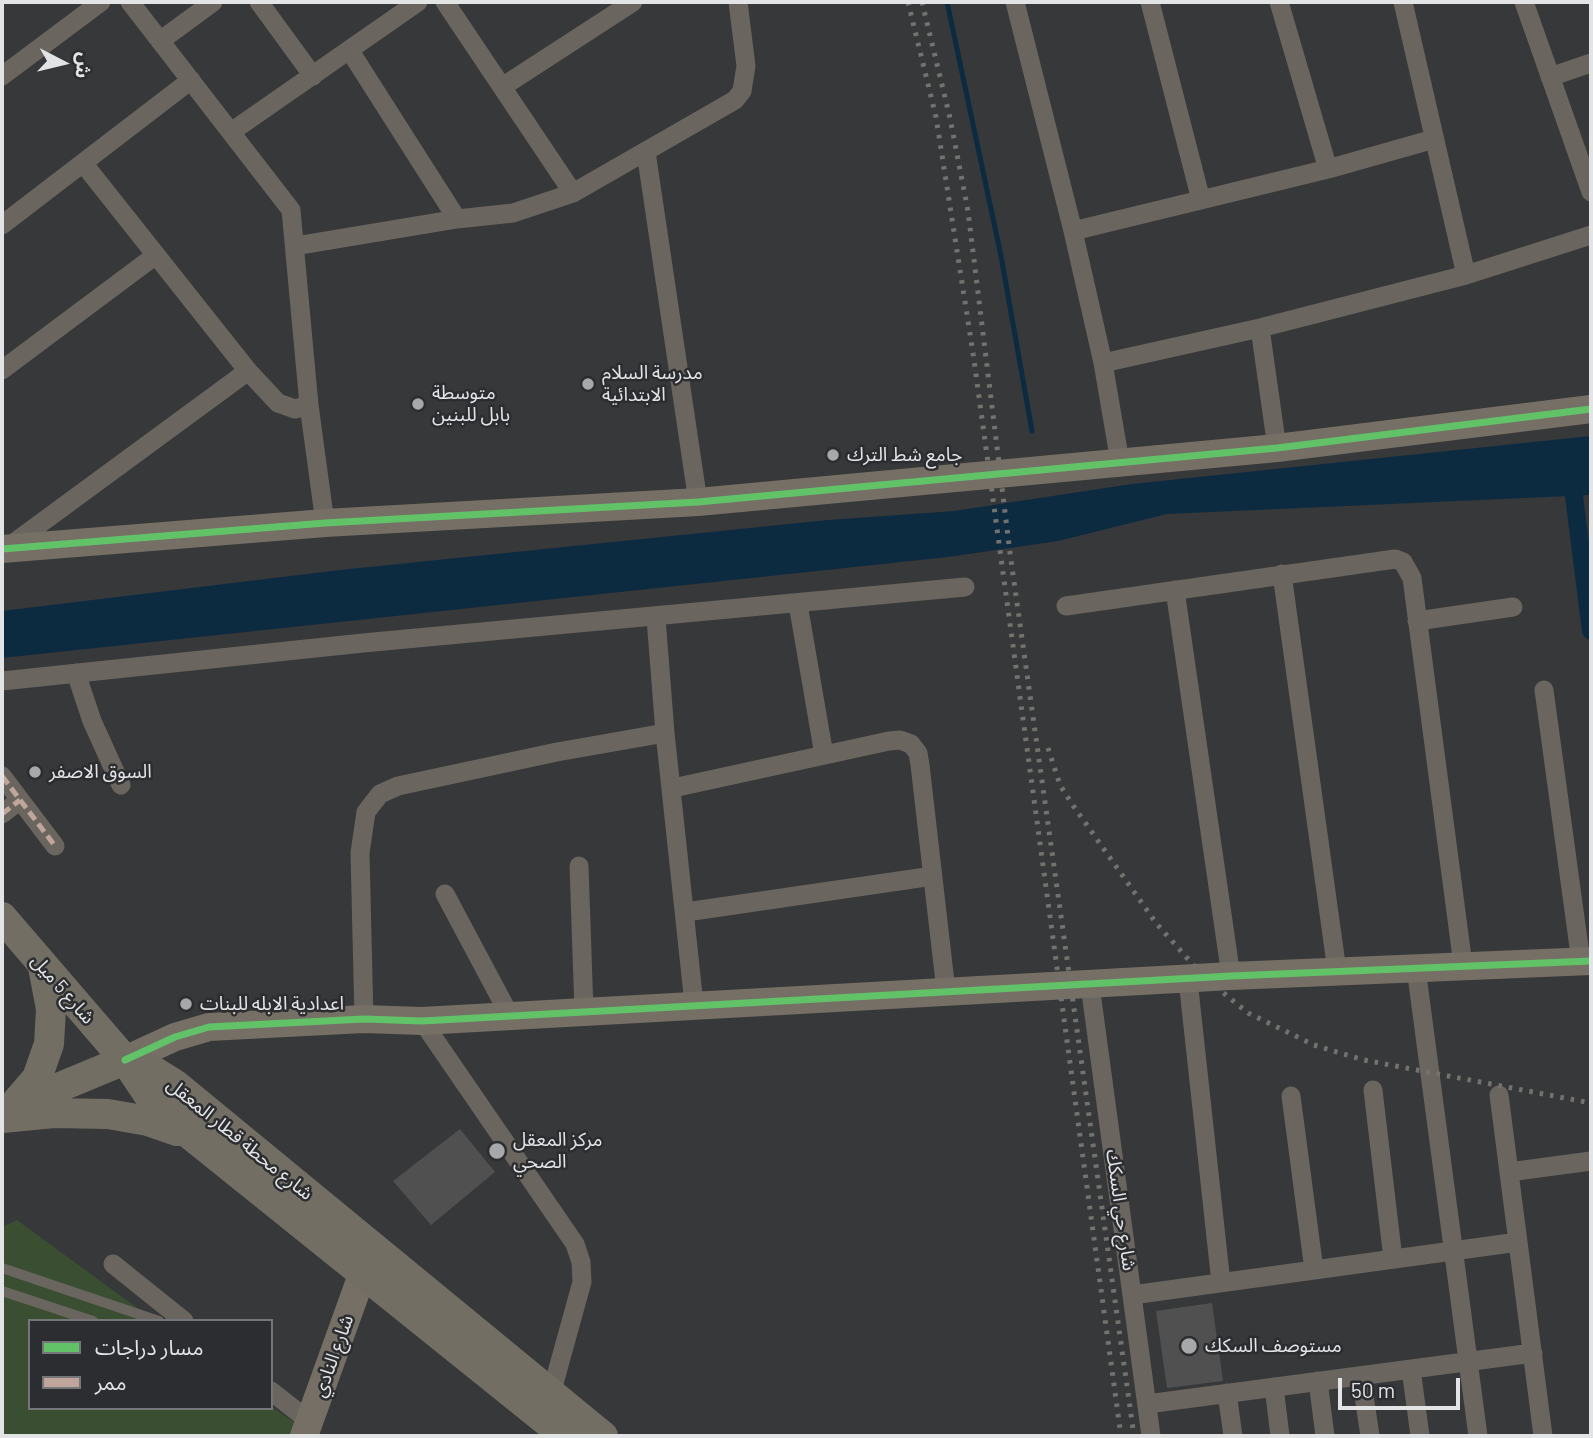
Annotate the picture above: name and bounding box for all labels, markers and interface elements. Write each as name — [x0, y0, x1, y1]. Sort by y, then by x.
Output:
north arrow — [28, 28, 98, 98]
text: ش — [71, 51, 97, 80]
place label: مدرسة السلام الابتدائية — [602, 362, 703, 406]
marker: مدرسة السلام الابتدائية — [580, 376, 596, 392]
place label: متوسطة بابل للبنين — [432, 382, 510, 426]
marker: متوسطة بابل للبنين — [410, 396, 426, 412]
place label: جامع شط الترك — [847, 444, 962, 466]
marker: جامع شط الترك — [825, 447, 841, 463]
place label: السوق الاصفر — [49, 761, 152, 783]
marker: السوق الاصفر — [27, 764, 43, 780]
street label: شارع 5 ميل — [26, 949, 100, 1029]
place label: اعدادية الابله للبنات — [200, 993, 344, 1015]
marker: اعدادية الابله للبنات — [178, 996, 194, 1012]
street label: شارع محطة قطار المعقل — [162, 1073, 318, 1205]
place label: مركز المعقل الصحي — [513, 1129, 603, 1173]
marker: مركز المعقل الصحي — [487, 1141, 507, 1161]
street label: شارع حي السكك — [1101, 1148, 1141, 1272]
street label: شارع النادي — [308, 1312, 358, 1400]
legend — [28, 1319, 273, 1410]
text: مسار دراجات — [95, 1334, 203, 1359]
place label: مستوصف السكك — [1205, 1335, 1342, 1357]
marker: مستوصف السكك — [1179, 1336, 1199, 1356]
scale bar — [1341, 1364, 1464, 1408]
text: ممر — [95, 1369, 126, 1394]
text: 50 m — [1351, 1377, 1395, 1402]

